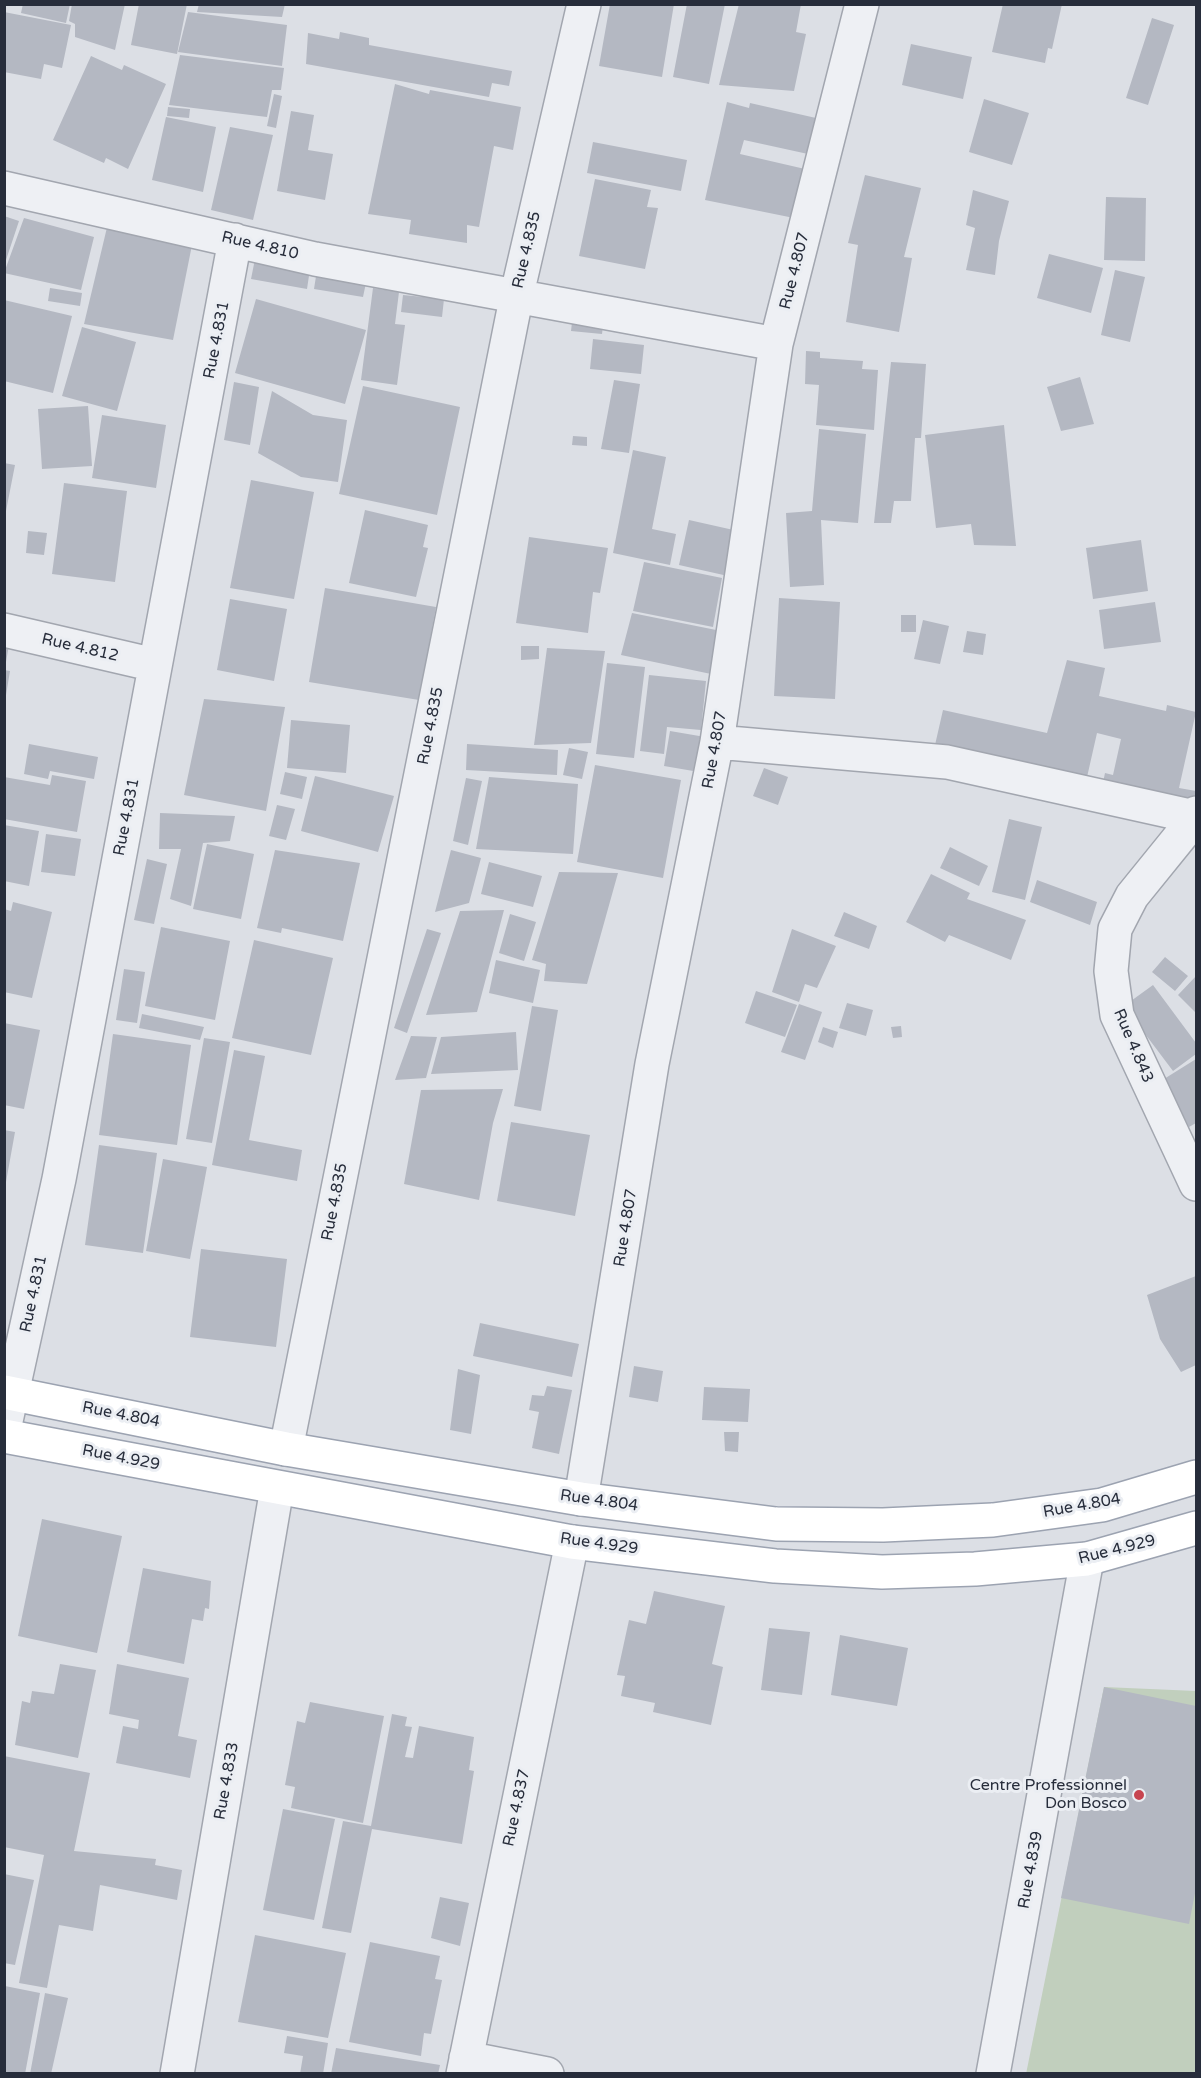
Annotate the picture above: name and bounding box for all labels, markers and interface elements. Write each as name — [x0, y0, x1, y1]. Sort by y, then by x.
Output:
street label: Rue 4.835 — [509, 210, 545, 290]
street label: Rue 4.810 — [220, 228, 300, 264]
street label: Rue 4.807 — [776, 231, 814, 311]
street label: Rue 4.831 — [200, 300, 234, 380]
street label: Rue 4.812 — [40, 630, 120, 666]
street label: Rue 4.835 — [414, 686, 448, 766]
street label: Rue 4.807 — [699, 710, 731, 790]
street label: Rue 4.831 — [110, 777, 144, 857]
street label: Rue 4.843 — [1109, 1006, 1157, 1086]
street label: Rue 4.835 — [318, 1162, 352, 1242]
street label: Rue 4.807 — [610, 1188, 642, 1268]
street label: Rue 4.831 — [16, 1254, 52, 1334]
street label: Rue 4.804 — [81, 1398, 161, 1432]
street label: Rue 4.929 — [81, 1441, 161, 1475]
street label: Rue 4.804 — [559, 1486, 639, 1516]
street label: Rue 4.804 — [1042, 1490, 1122, 1522]
street label: Rue 4.929 — [559, 1529, 639, 1559]
street label: Rue 4.929 — [1076, 1531, 1158, 1569]
street label: Rue 4.833 — [211, 1741, 243, 1821]
street label: Rue 4.837 — [499, 1768, 535, 1848]
place label: Centre Professionnel Don Bosco — [970, 1776, 1127, 1814]
marker: Centre Professionnel Don Bosco — [1132, 1788, 1146, 1802]
street label: Rue 4.839 — [1015, 1830, 1047, 1910]

